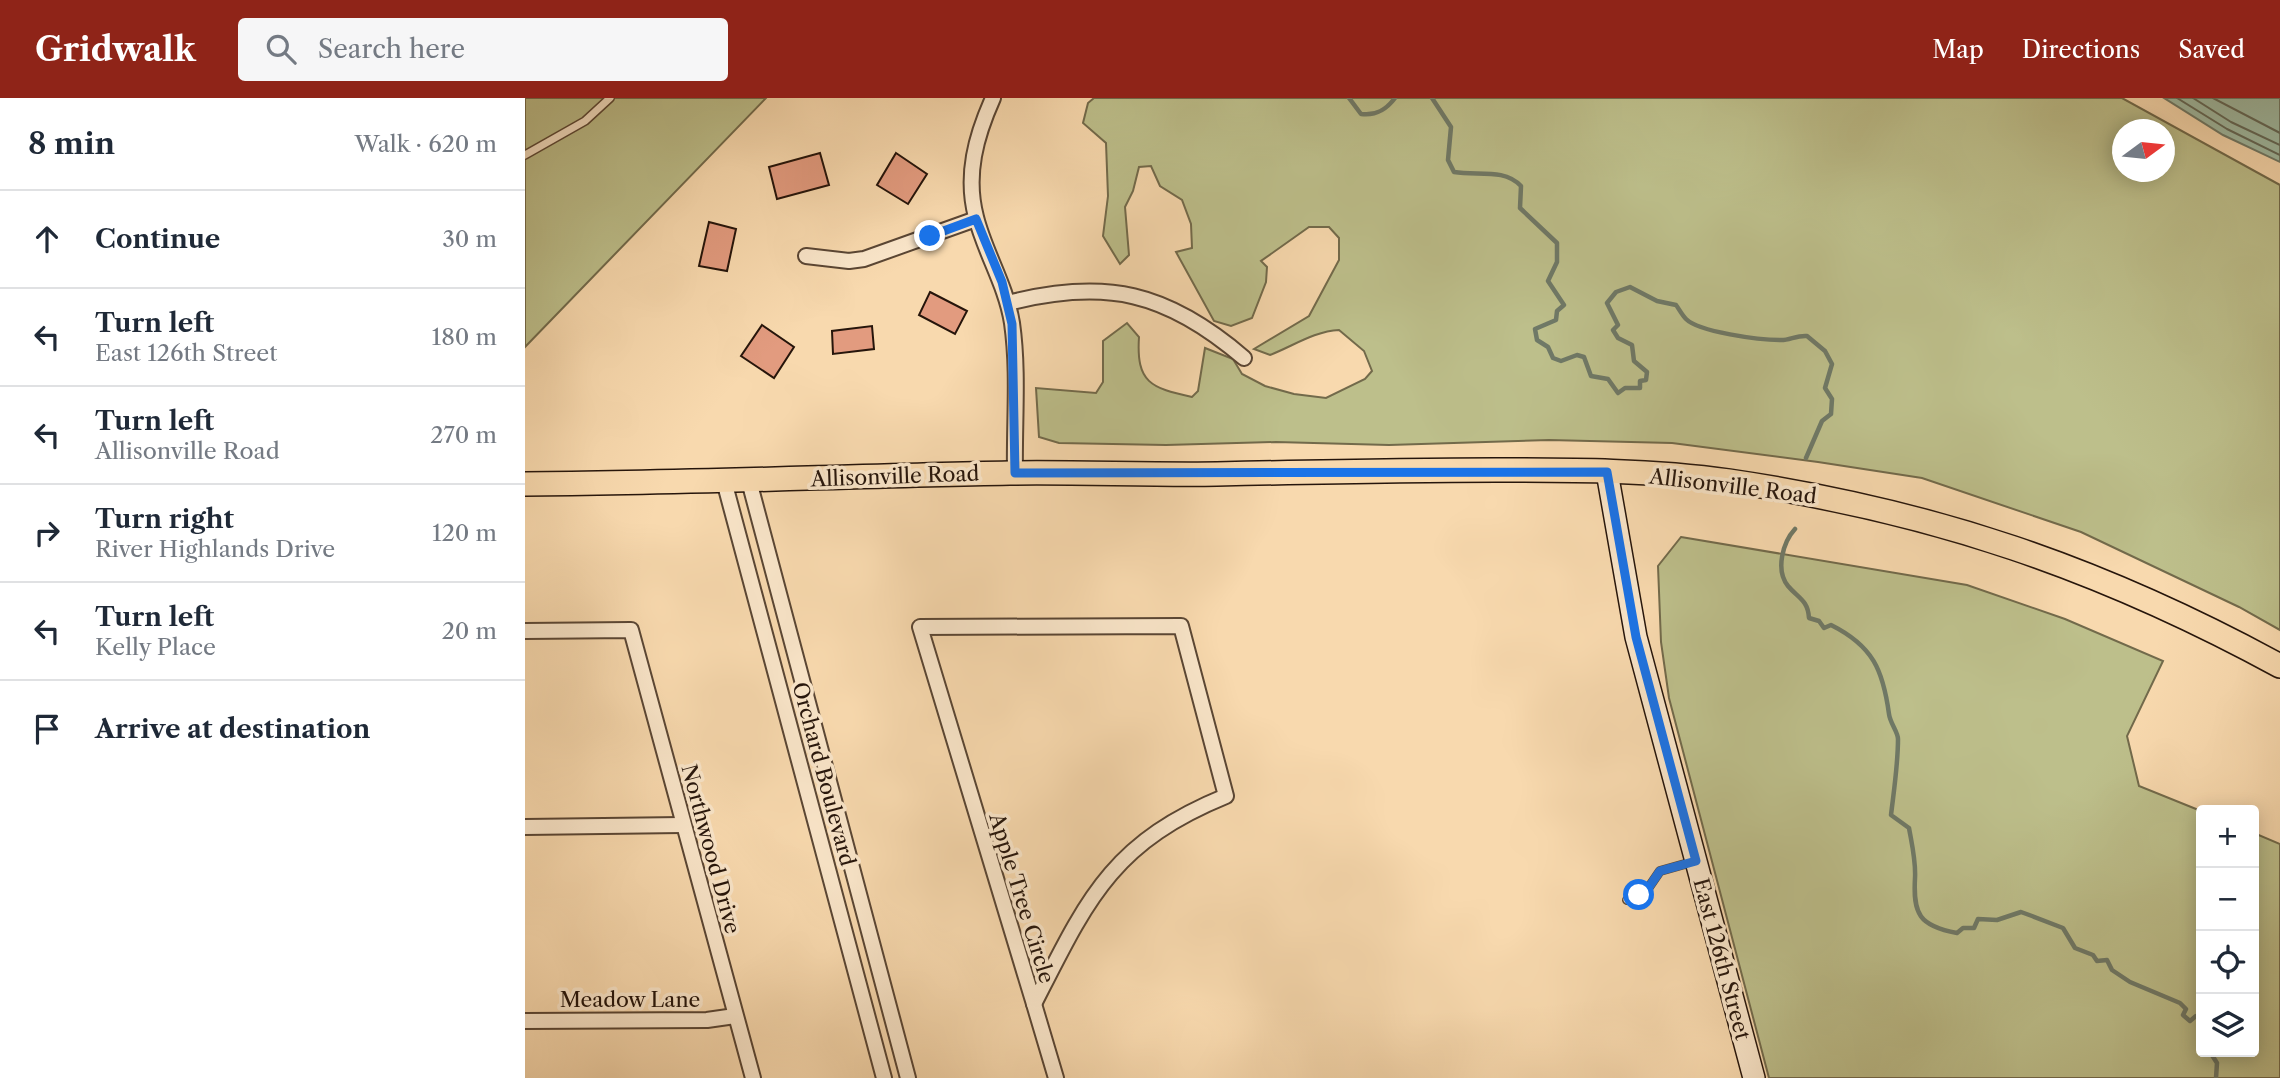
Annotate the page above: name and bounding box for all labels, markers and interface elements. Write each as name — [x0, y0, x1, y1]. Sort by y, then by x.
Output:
search box — [238, 18, 728, 81]
text: Gridwalk — [35, 29, 196, 70]
icon: search — [262, 30, 300, 68]
text: Search here — [318, 33, 465, 65]
text: Map — [1932, 35, 1984, 64]
text: Directions — [2022, 35, 2140, 64]
text: Saved — [2178, 35, 2245, 64]
north arrow — [2112, 119, 2175, 182]
text: 8 min — [28, 125, 115, 162]
text: Walk · 620 m — [355, 130, 497, 158]
icon: ahead — [28, 220, 66, 258]
route end — [914, 220, 945, 251]
text: Continue — [95, 223, 220, 255]
text: 30 m — [442, 225, 497, 253]
text: Turn left — [95, 307, 214, 339]
icon: left — [28, 318, 66, 356]
text: 180 m — [432, 323, 497, 351]
text: East 126th Street — [95, 339, 277, 367]
text: Turn left — [95, 405, 214, 437]
icon: left — [28, 416, 66, 454]
text: 270 m — [430, 421, 497, 449]
text: Allisonville Road — [95, 437, 280, 465]
street label: Allisonville Road — [809, 461, 980, 491]
street label: Allisonville Road — [1647, 463, 1818, 509]
text: Turn right — [95, 503, 234, 535]
icon: right — [28, 514, 66, 552]
text: 120 m — [432, 519, 497, 547]
text: River Highlands Drive — [95, 535, 335, 563]
text: Turn left — [95, 601, 214, 633]
icon: left — [28, 612, 66, 650]
text: 20 m — [442, 617, 497, 645]
text: Kelly Place — [95, 633, 216, 661]
street label: Orchard Boulevard — [787, 679, 861, 869]
icon: arrive — [28, 710, 66, 748]
text: Arrive at destination — [95, 713, 370, 745]
street label: Northwood Drive — [676, 762, 746, 936]
map controls — [2196, 805, 2259, 1057]
button: + — [2196, 805, 2259, 868]
street label: Apple Tree Circle — [984, 809, 1060, 986]
button: − — [2196, 868, 2259, 931]
street label: East 126th Street — [1688, 875, 1756, 1043]
route start — [1623, 879, 1654, 910]
button: locate — [2196, 931, 2259, 994]
street label: Meadow Lane — [560, 987, 700, 1012]
button: layers — [2196, 994, 2259, 1057]

